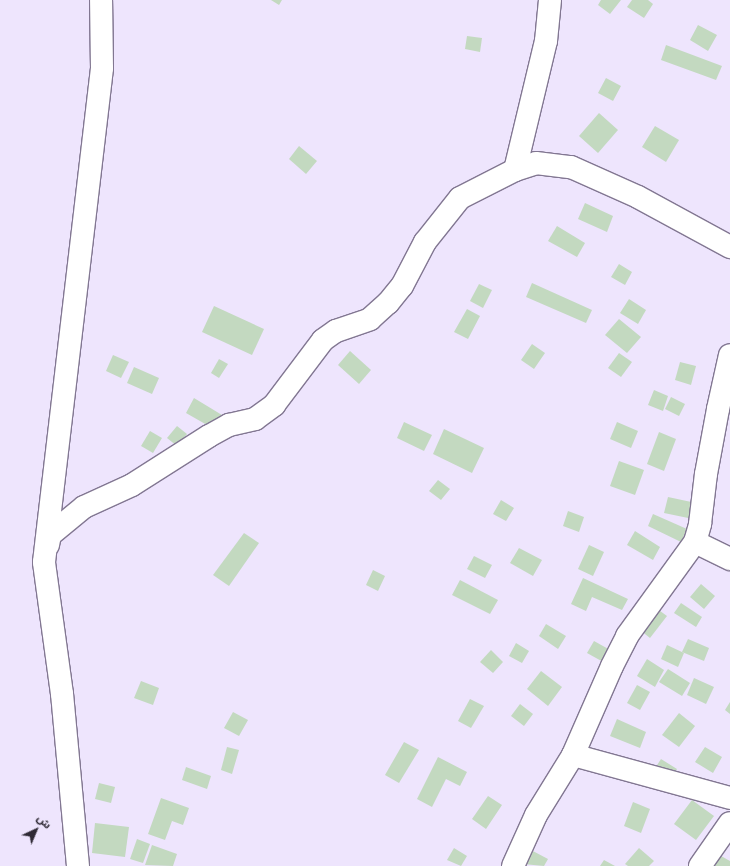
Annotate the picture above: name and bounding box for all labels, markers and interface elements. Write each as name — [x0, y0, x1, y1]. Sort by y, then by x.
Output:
north arrow — [16, 810, 56, 850]
text: ش — [35, 812, 54, 831]

